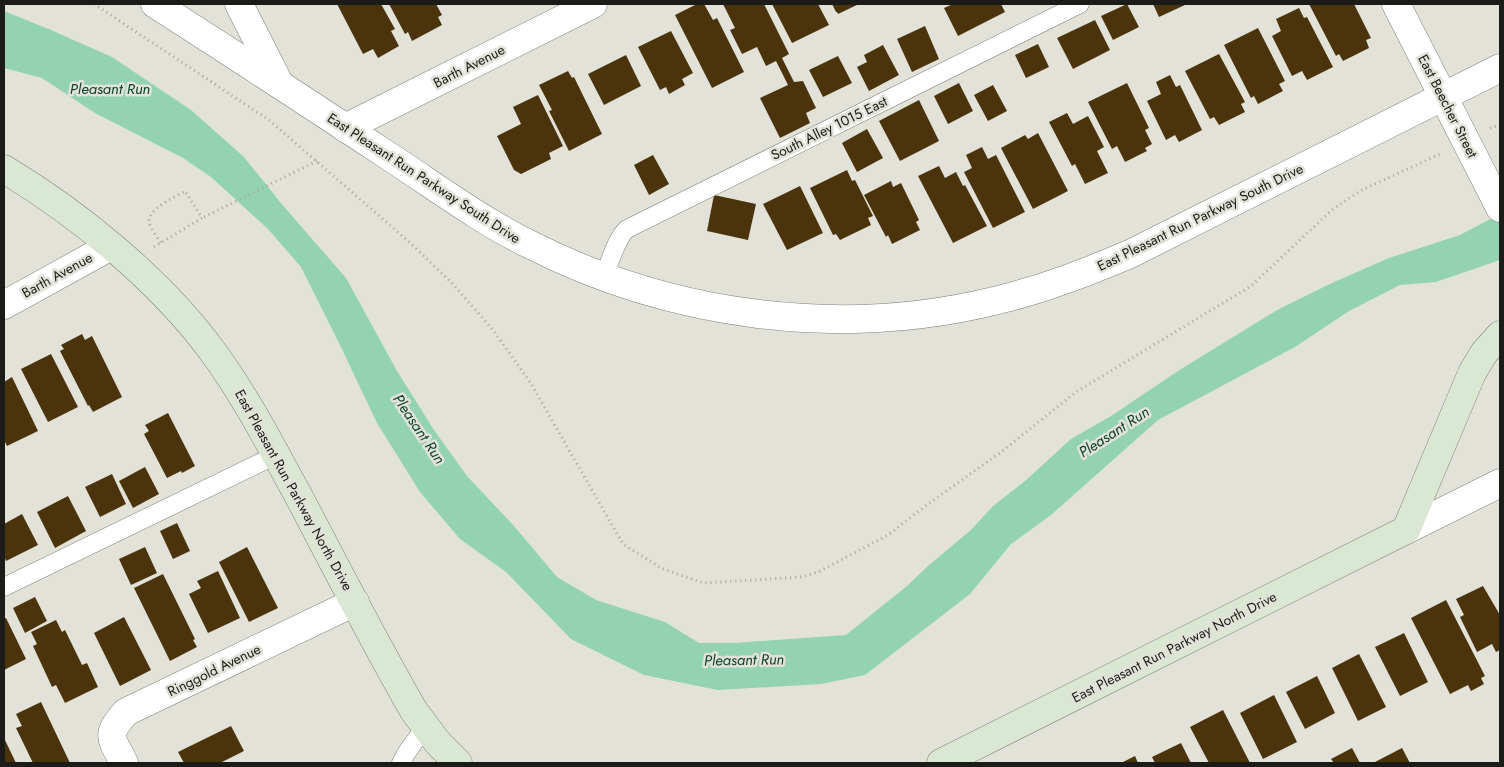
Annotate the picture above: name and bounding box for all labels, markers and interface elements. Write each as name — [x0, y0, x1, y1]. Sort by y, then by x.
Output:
street label: Barth Avenue — [430, 39, 508, 93]
street label: East Beecher Street — [1413, 51, 1483, 162]
water label: Pleasant Run — [70, 78, 150, 100]
street label: South Alley 1015 East — [767, 91, 891, 165]
street label: East Pleasant Run Parkway South Drive — [323, 108, 525, 248]
street label: East Pleasant Run Parkway South Drive — [1094, 158, 1306, 276]
street label: Barth Avenue — [18, 247, 96, 303]
street label: East Pleasant Run Parkway North Drive — [230, 386, 358, 594]
water label: Pleasant Run — [387, 390, 451, 468]
water label: Pleasant Run — [1074, 401, 1154, 463]
street label: East Pleasant Run Parkway North Drive — [1068, 586, 1280, 708]
street label: Ringgold Avenue — [164, 639, 264, 701]
water label: Pleasant Run — [704, 648, 784, 672]

